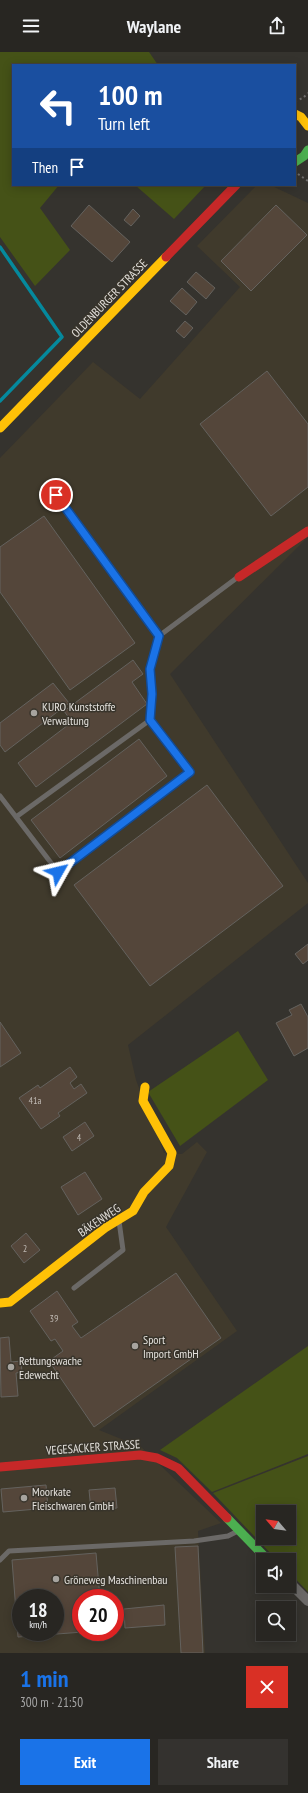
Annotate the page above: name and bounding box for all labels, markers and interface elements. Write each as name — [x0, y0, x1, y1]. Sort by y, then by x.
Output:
icon: menu — [20, 15, 42, 37]
text: Waylane — [127, 15, 181, 38]
icon: share — [266, 15, 288, 37]
text: 100 m — [98, 76, 162, 113]
icon: left — [32, 80, 84, 132]
text: Turn left — [98, 112, 150, 135]
icon: arrive — [66, 156, 88, 178]
text: Then — [32, 158, 58, 177]
street label: OLDENBURGER STRASSE — [68, 256, 150, 340]
pin — [39, 478, 73, 512]
icon: arrive — [45, 484, 67, 506]
place label: KURO Kunststoffe Verwaltung — [41, 699, 116, 728]
marker: KURO Kunststoffe Verwaltung — [29, 708, 39, 718]
position arrow — [37, 851, 79, 893]
house number: 41a — [29, 1094, 42, 1107]
house number: 4 — [77, 1131, 82, 1144]
street label: BÄKENWEG — [75, 1200, 123, 1240]
house number: 2 — [23, 1242, 27, 1255]
house number: 39 — [50, 1312, 59, 1325]
place label: Sport Import GmbH — [143, 1332, 199, 1361]
marker: Sport Import GmbH — [130, 1341, 140, 1351]
place label: Rettungswache Edewecht — [19, 1353, 82, 1382]
marker: Rettungswache Edewecht — [6, 1362, 16, 1372]
street label: VEGESACKER STRASSE — [44, 1436, 141, 1458]
place label: Moorkate Fleischwaren GmbH — [32, 1484, 114, 1513]
marker: Moorkate Fleischwaren GmbH — [19, 1493, 29, 1503]
north arrow — [256, 1505, 296, 1545]
map controls — [256, 1505, 296, 1641]
button: sound — [256, 1553, 296, 1593]
place label: Gröneweg Maschinenbau — [64, 1572, 167, 1587]
marker: Gröneweg Maschinenbau — [51, 1574, 61, 1584]
speed limit sign: 20 — [72, 1589, 124, 1641]
text: 18 — [28, 1597, 48, 1623]
button: search — [256, 1601, 296, 1641]
text: km/h — [29, 1618, 47, 1631]
text: 1 min — [20, 1663, 68, 1694]
button: close — [246, 1666, 288, 1708]
text: 300 m · 21:50 — [20, 1694, 83, 1711]
button: Exit — [20, 1739, 150, 1785]
button: Share — [158, 1739, 288, 1785]

